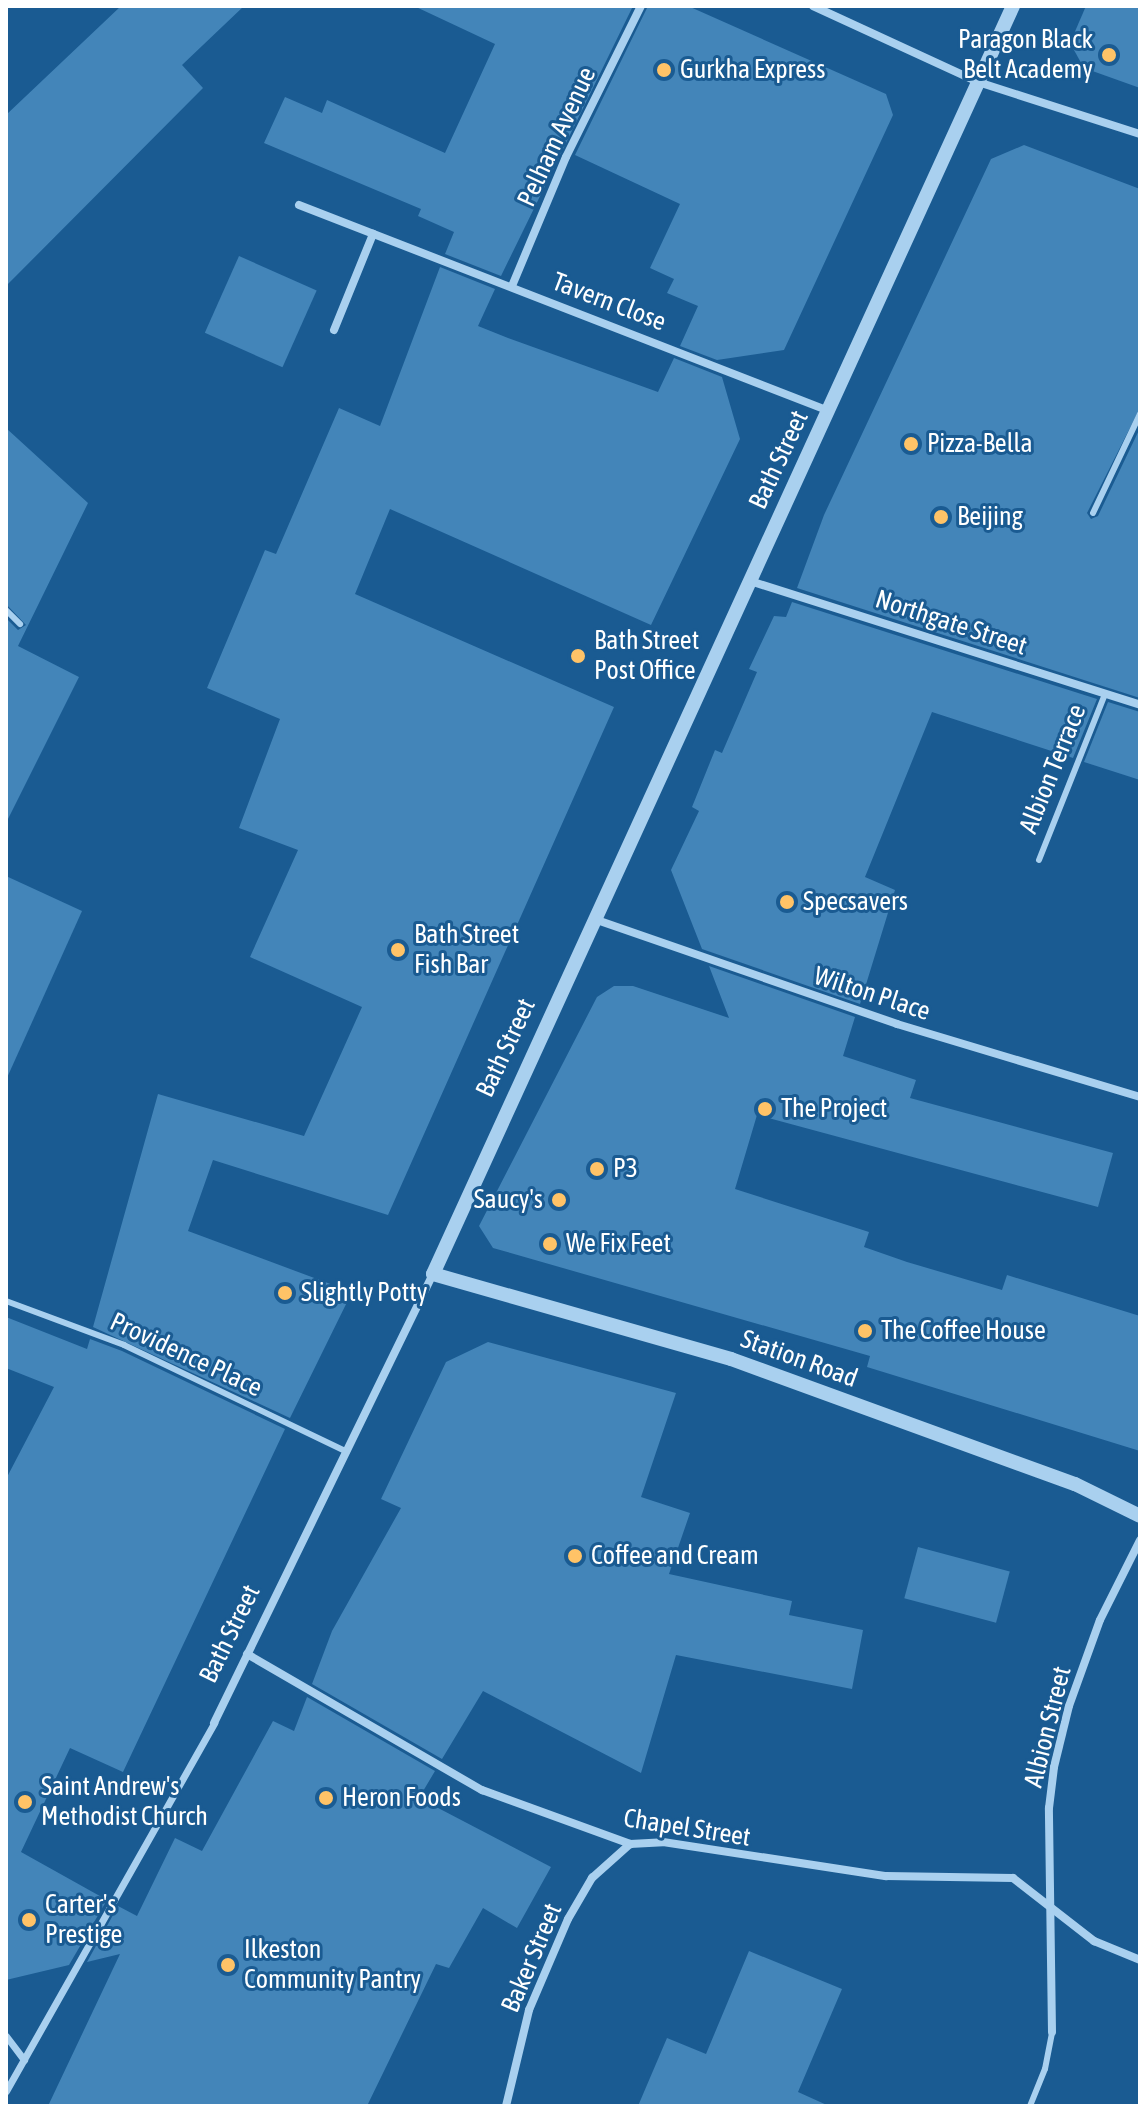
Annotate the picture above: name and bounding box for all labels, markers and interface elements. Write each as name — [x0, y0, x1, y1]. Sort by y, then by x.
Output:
place label: Paragon Black Belt Academy — [958, 24, 1093, 86]
marker: Paragon Black Belt Academy — [1100, 46, 1118, 64]
place label: Gurkha Express — [680, 54, 825, 86]
marker: Gurkha Express — [655, 61, 673, 79]
street label: Pelham Avenue — [511, 62, 603, 212]
street label: Tavern Close — [548, 266, 670, 338]
street label: Bath Street — [743, 406, 815, 514]
place label: Pizza-Bella — [927, 428, 1033, 460]
marker: Pizza-Bella — [902, 435, 920, 453]
place label: Beijing — [957, 501, 1023, 533]
marker: Beijing — [932, 508, 950, 526]
street label: Northgate Street — [871, 584, 1031, 662]
place label: Bath Street Post Office — [594, 625, 699, 686]
marker: Bath Street Post Office — [569, 647, 587, 665]
street label: Albion Terrace — [1013, 700, 1093, 838]
place label: Specsavers — [803, 886, 908, 918]
marker: Specsavers — [778, 893, 796, 911]
place label: Bath Street Fish Bar — [414, 919, 519, 980]
marker: Bath Street Fish Bar — [389, 941, 407, 959]
street label: Wilton Place — [810, 961, 934, 1027]
street label: Bath Street — [470, 994, 542, 1102]
place label: The Project — [781, 1093, 887, 1125]
marker: The Project — [756, 1100, 774, 1118]
place label: P3 — [613, 1153, 638, 1185]
marker: P3 — [588, 1160, 606, 1178]
place label: Saucy's — [474, 1184, 543, 1216]
marker: Saucy's — [550, 1191, 568, 1209]
place label: We Fix Feet — [566, 1228, 671, 1260]
marker: We Fix Feet — [541, 1235, 559, 1253]
place label: Slightly Potty — [301, 1277, 427, 1309]
marker: Slightly Potty — [276, 1284, 294, 1302]
street label: Providence Place — [105, 1306, 267, 1404]
place label: The Coffee House — [881, 1315, 1046, 1347]
marker: The Coffee House — [856, 1322, 874, 1340]
street label: Station Road — [736, 1323, 862, 1395]
place label: Coffee and Cream — [591, 1540, 759, 1572]
marker: Coffee and Cream — [566, 1547, 584, 1565]
street label: Bath Street — [193, 1580, 267, 1688]
street label: Albion Street — [1018, 1663, 1078, 1791]
place label: Saint Andrew's Methodist Church — [41, 1771, 208, 1832]
place label: Heron Foods — [342, 1782, 461, 1814]
marker: Heron Foods — [317, 1789, 335, 1807]
marker: Saint Andrew's Methodist Church — [16, 1793, 34, 1811]
street label: Chapel Street — [621, 1803, 753, 1853]
place label: Carter's Prestige — [45, 1889, 122, 1950]
street label: Baker Street — [495, 1899, 569, 2017]
marker: Carter's Prestige — [20, 1911, 38, 1929]
place label: Ilkeston Community Pantry — [244, 1934, 421, 1996]
marker: Ilkeston Community Pantry — [219, 1956, 237, 1974]

